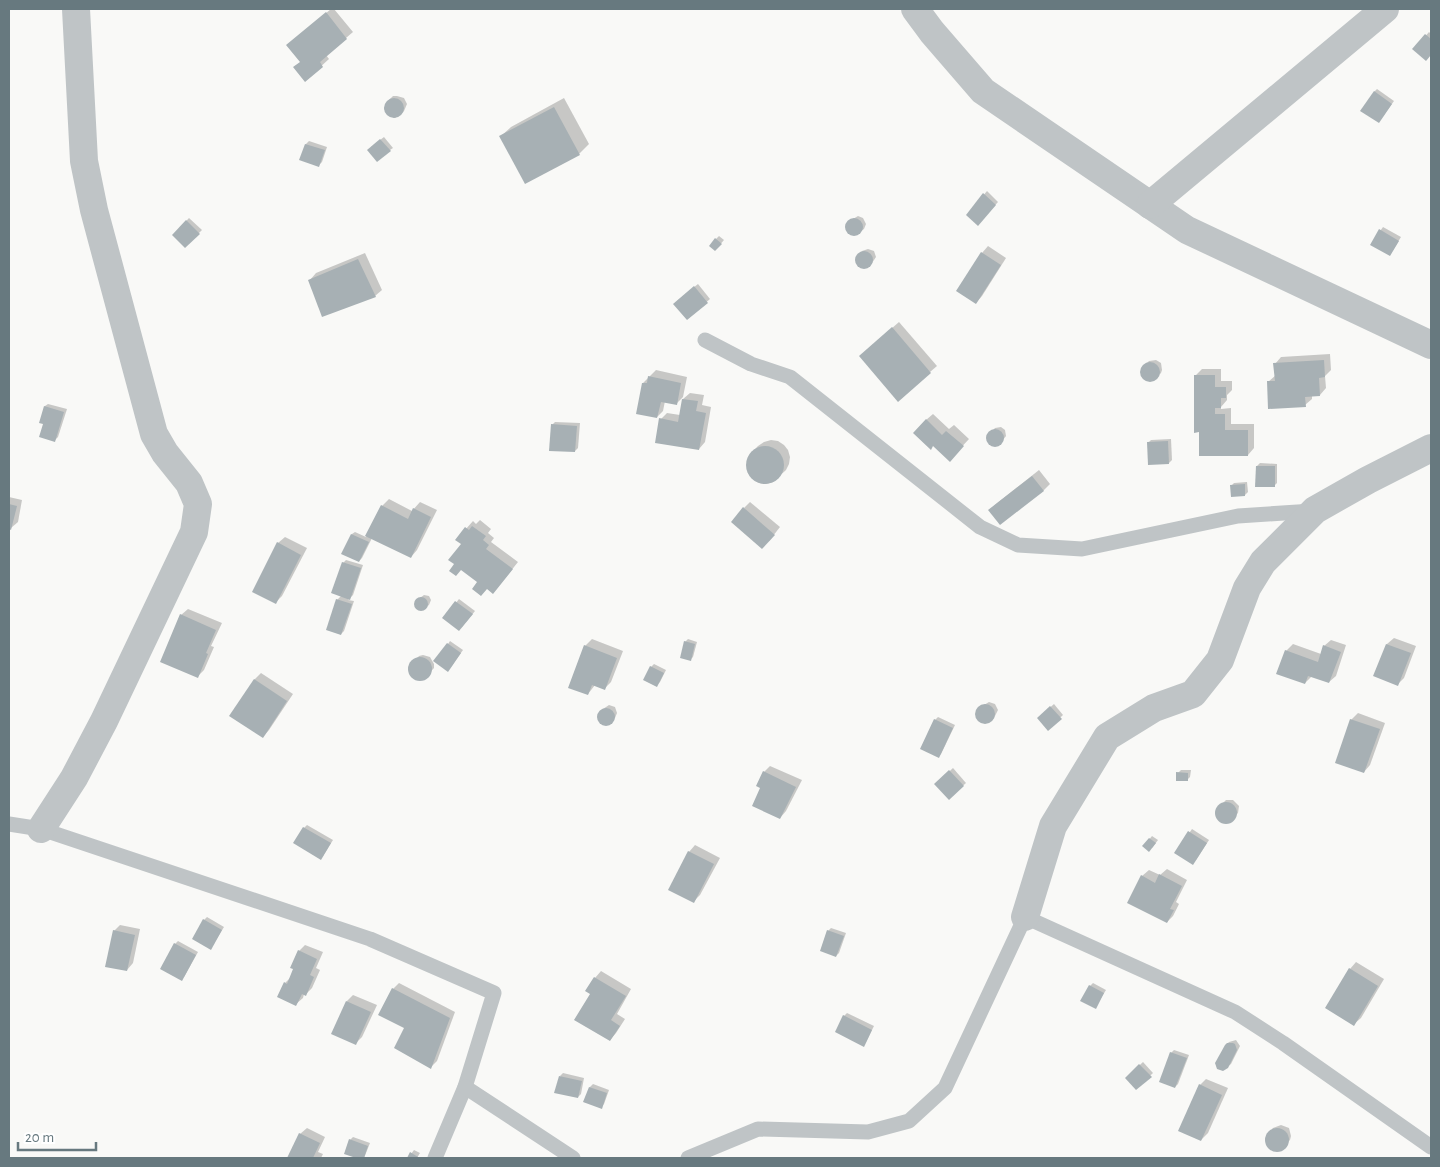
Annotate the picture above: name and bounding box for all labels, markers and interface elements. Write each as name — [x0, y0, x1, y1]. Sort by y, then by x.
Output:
scale bar — [18, 1120, 95, 1152]
text: 20 m — [25, 1130, 54, 1145]

